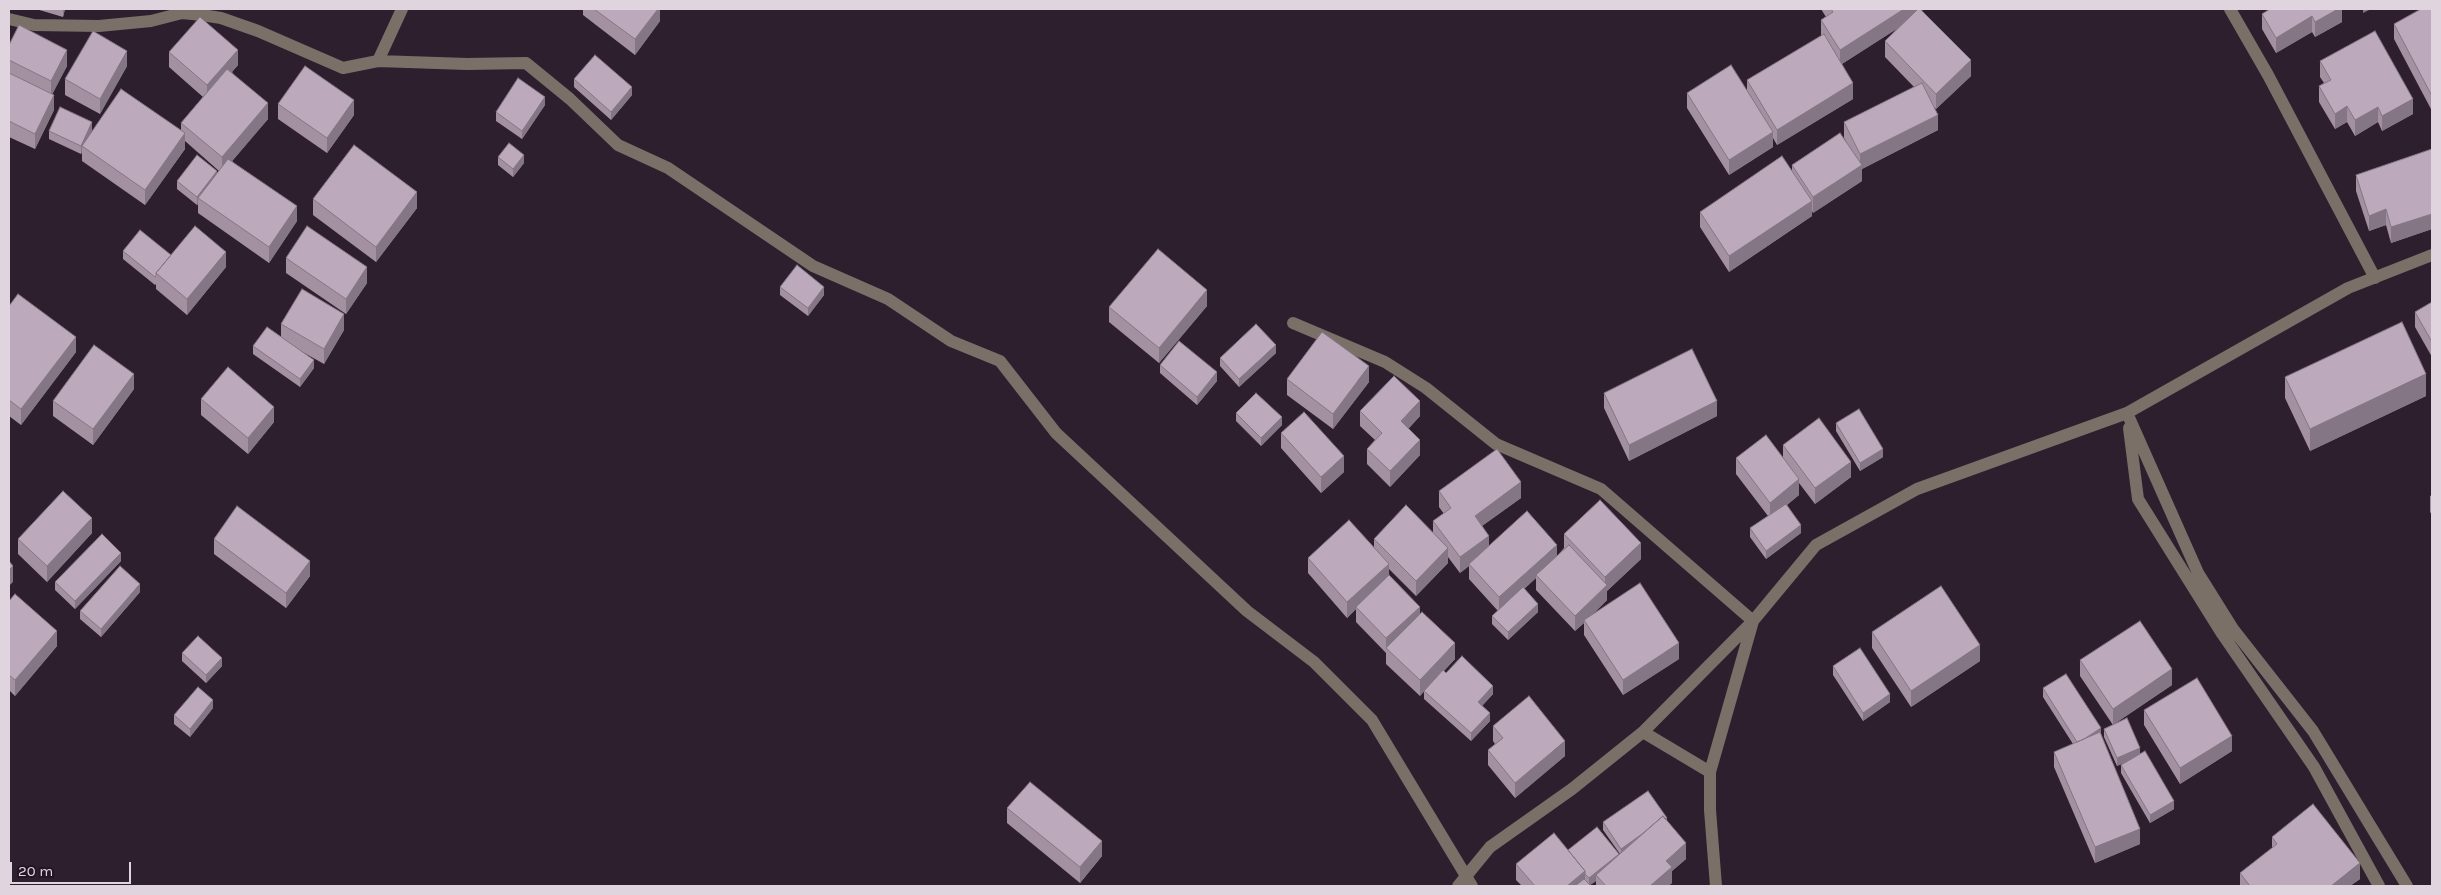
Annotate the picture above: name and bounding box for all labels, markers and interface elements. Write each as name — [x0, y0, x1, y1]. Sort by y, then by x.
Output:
scale bar — [12, 852, 134, 884]
text: 20 m — [18, 862, 53, 880]

